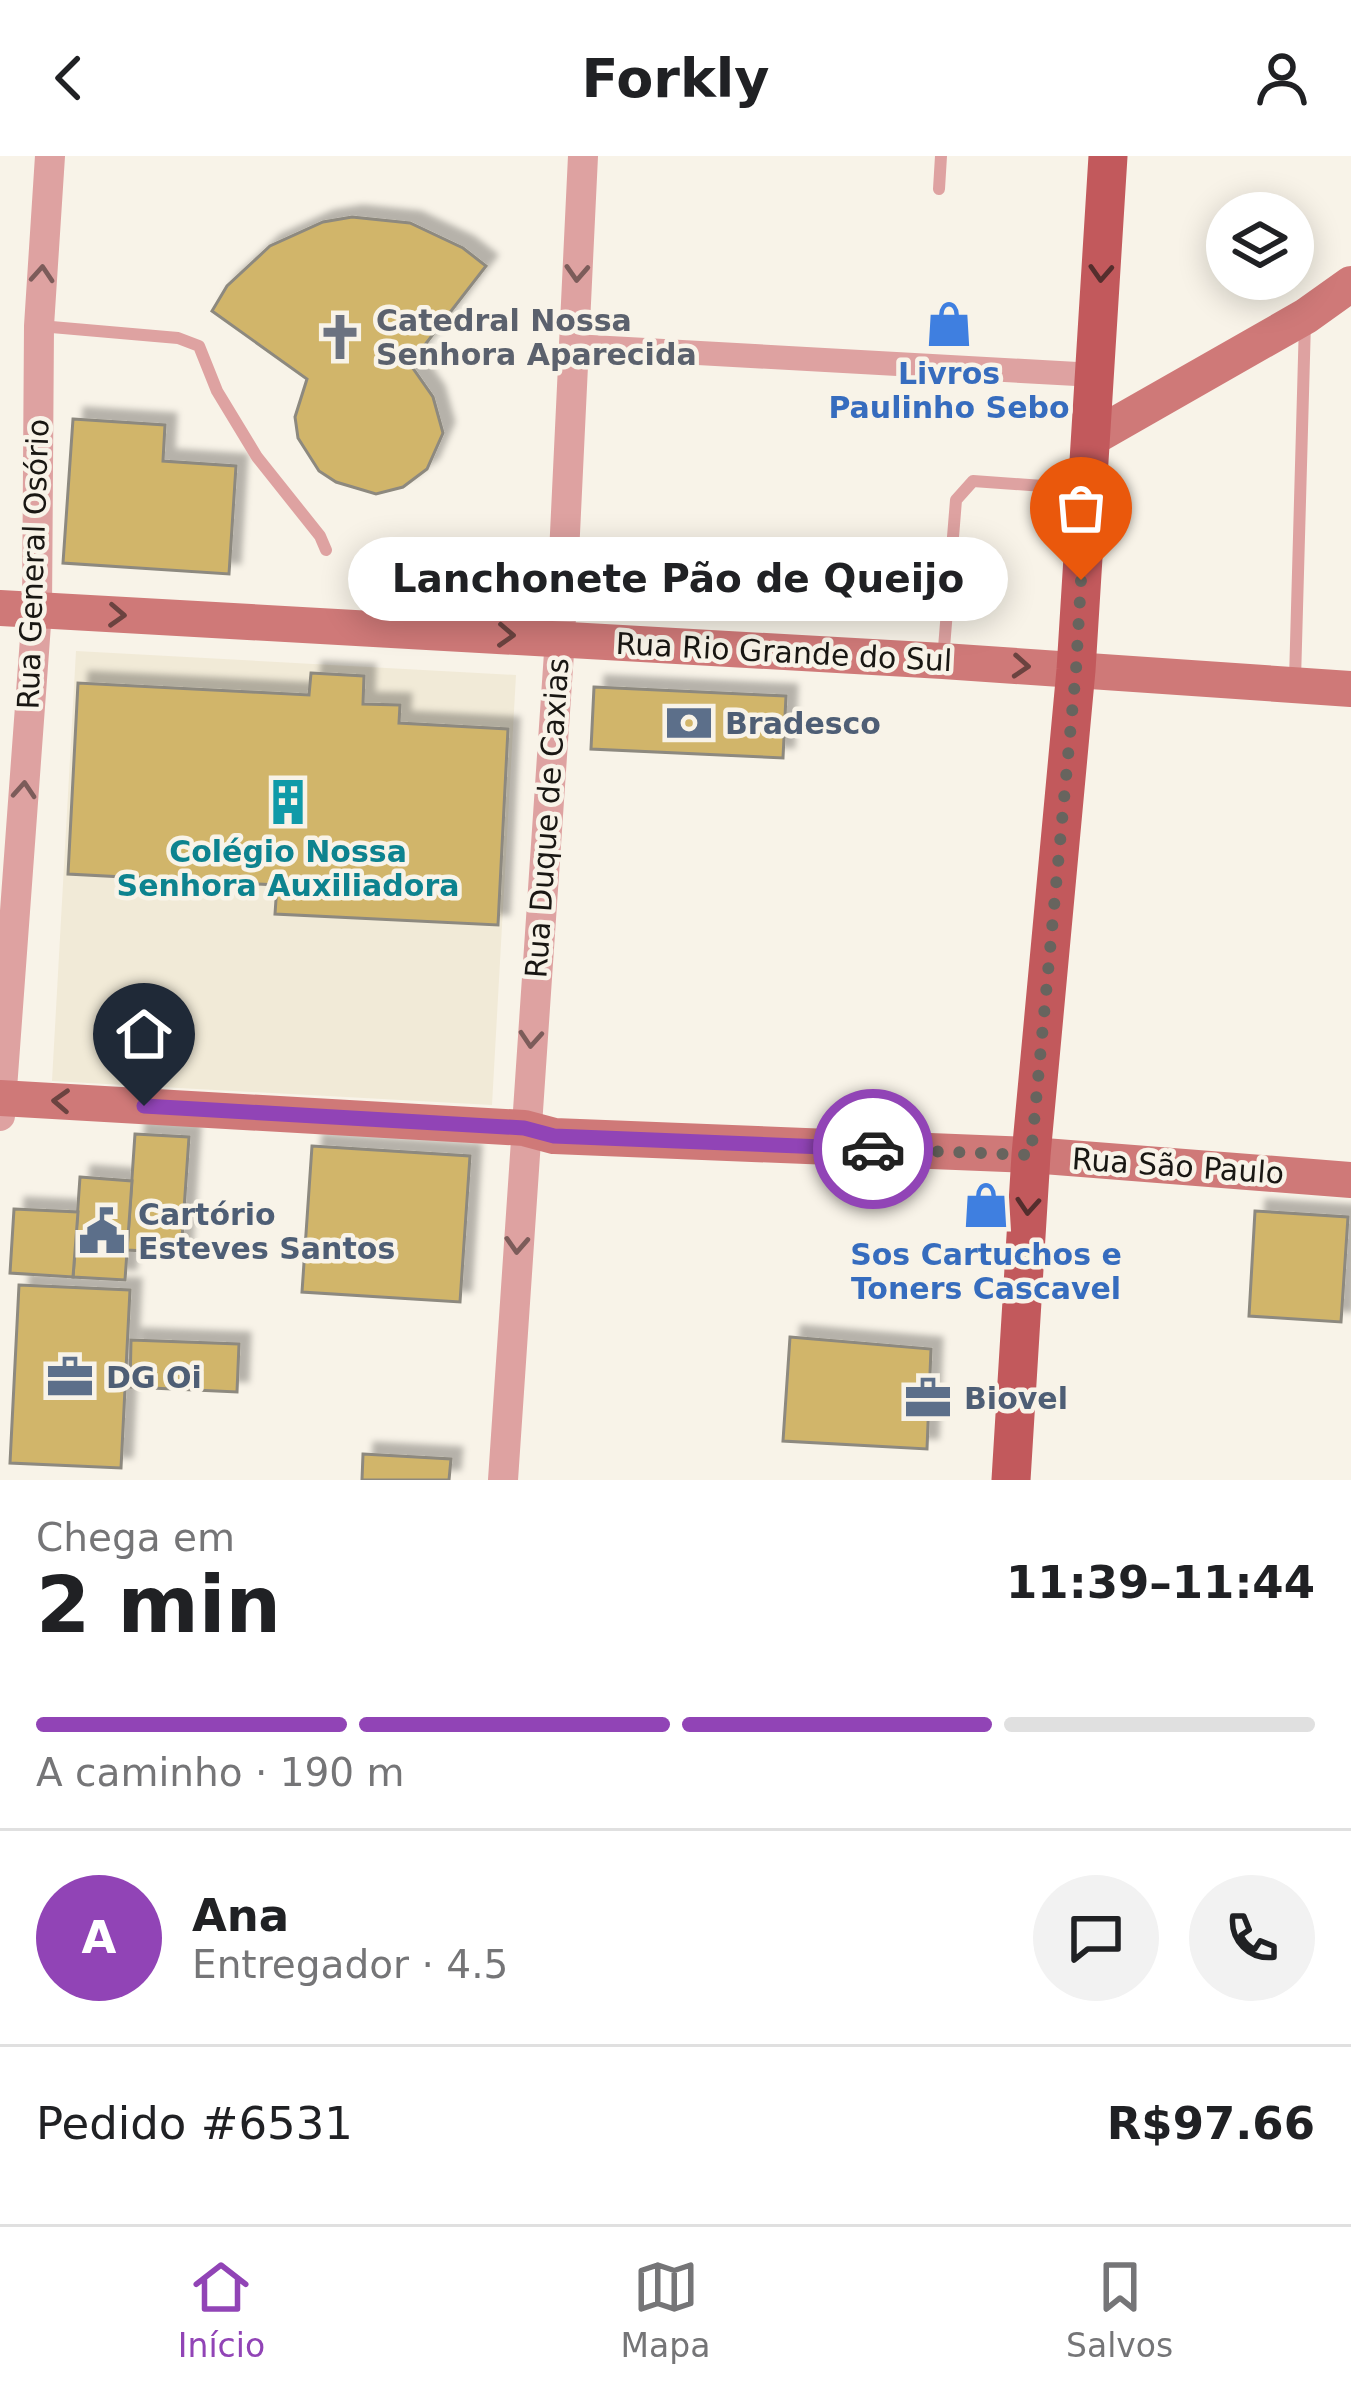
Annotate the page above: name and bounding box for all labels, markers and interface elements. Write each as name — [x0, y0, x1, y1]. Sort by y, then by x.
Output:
icon: back — [36, 45, 102, 111]
icon: person — [1249, 45, 1315, 111]
text: Forkly — [581, 47, 770, 110]
map controls — [1206, 192, 1314, 300]
button: layers — [1206, 192, 1314, 300]
one-way arrow — [29, 264, 55, 283]
one-way arrow — [564, 264, 590, 283]
one-way arrow — [1088, 264, 1114, 283]
shop icon: Livros Paulinho Sebo — [924, 299, 974, 349]
place label: Catedral Nossa Senhora Aparecida — [376, 303, 697, 372]
church icon: Catedral Nossa Senhora Aparecida — [315, 312, 365, 362]
place label: Livros Paulinho Sebo — [828, 356, 1070, 425]
street label: Rua General Osório — [10, 418, 56, 710]
pin — [1030, 457, 1132, 580]
icon: bag — [1048, 475, 1114, 541]
callout: Lanchonete Pão de Queijo — [349, 538, 1009, 622]
text: Lanchonete Pão de Queijo — [392, 556, 964, 601]
one-way arrow — [108, 602, 127, 628]
one-way arrow — [497, 622, 516, 648]
street label: Rua Rio Grande do Sul — [615, 626, 953, 678]
one-way arrow — [1012, 653, 1031, 679]
street label: Rua Duque de Caxias — [518, 657, 576, 979]
bank icon: Bradesco — [664, 698, 714, 748]
place label: Bradesco — [725, 706, 881, 741]
building icon: Colégio Nossa Senhora Auxiliadora — [263, 777, 313, 827]
one-way arrow — [10, 780, 36, 799]
place label: Colégio Nossa Senhora Auxiliadora — [117, 834, 459, 903]
pin — [93, 983, 195, 1106]
icon: home — [111, 1001, 177, 1067]
one-way arrow — [518, 1030, 544, 1049]
one-way arrow — [51, 1088, 70, 1114]
courier — [813, 1089, 933, 1209]
icon: car — [840, 1116, 906, 1182]
street label: Rua São Paulo — [1071, 1141, 1285, 1191]
shop icon: Sos Cartuchos e Toners Cascavel — [961, 1180, 1011, 1230]
place label: Cartório Esteves Santos — [138, 1197, 395, 1266]
one-way arrow — [1015, 1197, 1041, 1216]
public building icon: Cartório Esteves Santos — [77, 1206, 127, 1256]
one-way arrow — [504, 1236, 530, 1255]
place label: Sos Cartuchos e Toners Cascavel — [850, 1237, 1122, 1306]
office icon: DG Oi — [45, 1352, 95, 1402]
place label: DG Oi — [106, 1360, 202, 1395]
office icon: Biovel — [903, 1373, 953, 1423]
place label: Biovel — [964, 1381, 1068, 1416]
text: Chega em — [36, 1515, 235, 1560]
text: 11:39–11:44 — [1006, 1556, 1315, 1609]
text: 2 min — [36, 1560, 281, 1650]
text: A caminho · 190 m — [36, 1750, 405, 1795]
button: chat — [1033, 1875, 1159, 2001]
button: phone — [1189, 1875, 1315, 2001]
text: Ana — [192, 1889, 289, 1942]
text: A — [82, 1911, 116, 1964]
text: Entregador · 4.5 — [192, 1942, 508, 1987]
text: Pedido #6531 — [36, 2097, 353, 2150]
text: R$97.66 — [1107, 2097, 1315, 2150]
tab: Início — [178, 2254, 265, 2365]
tab: Mapa — [621, 2254, 710, 2365]
tab: Salvos — [1066, 2254, 1173, 2365]

